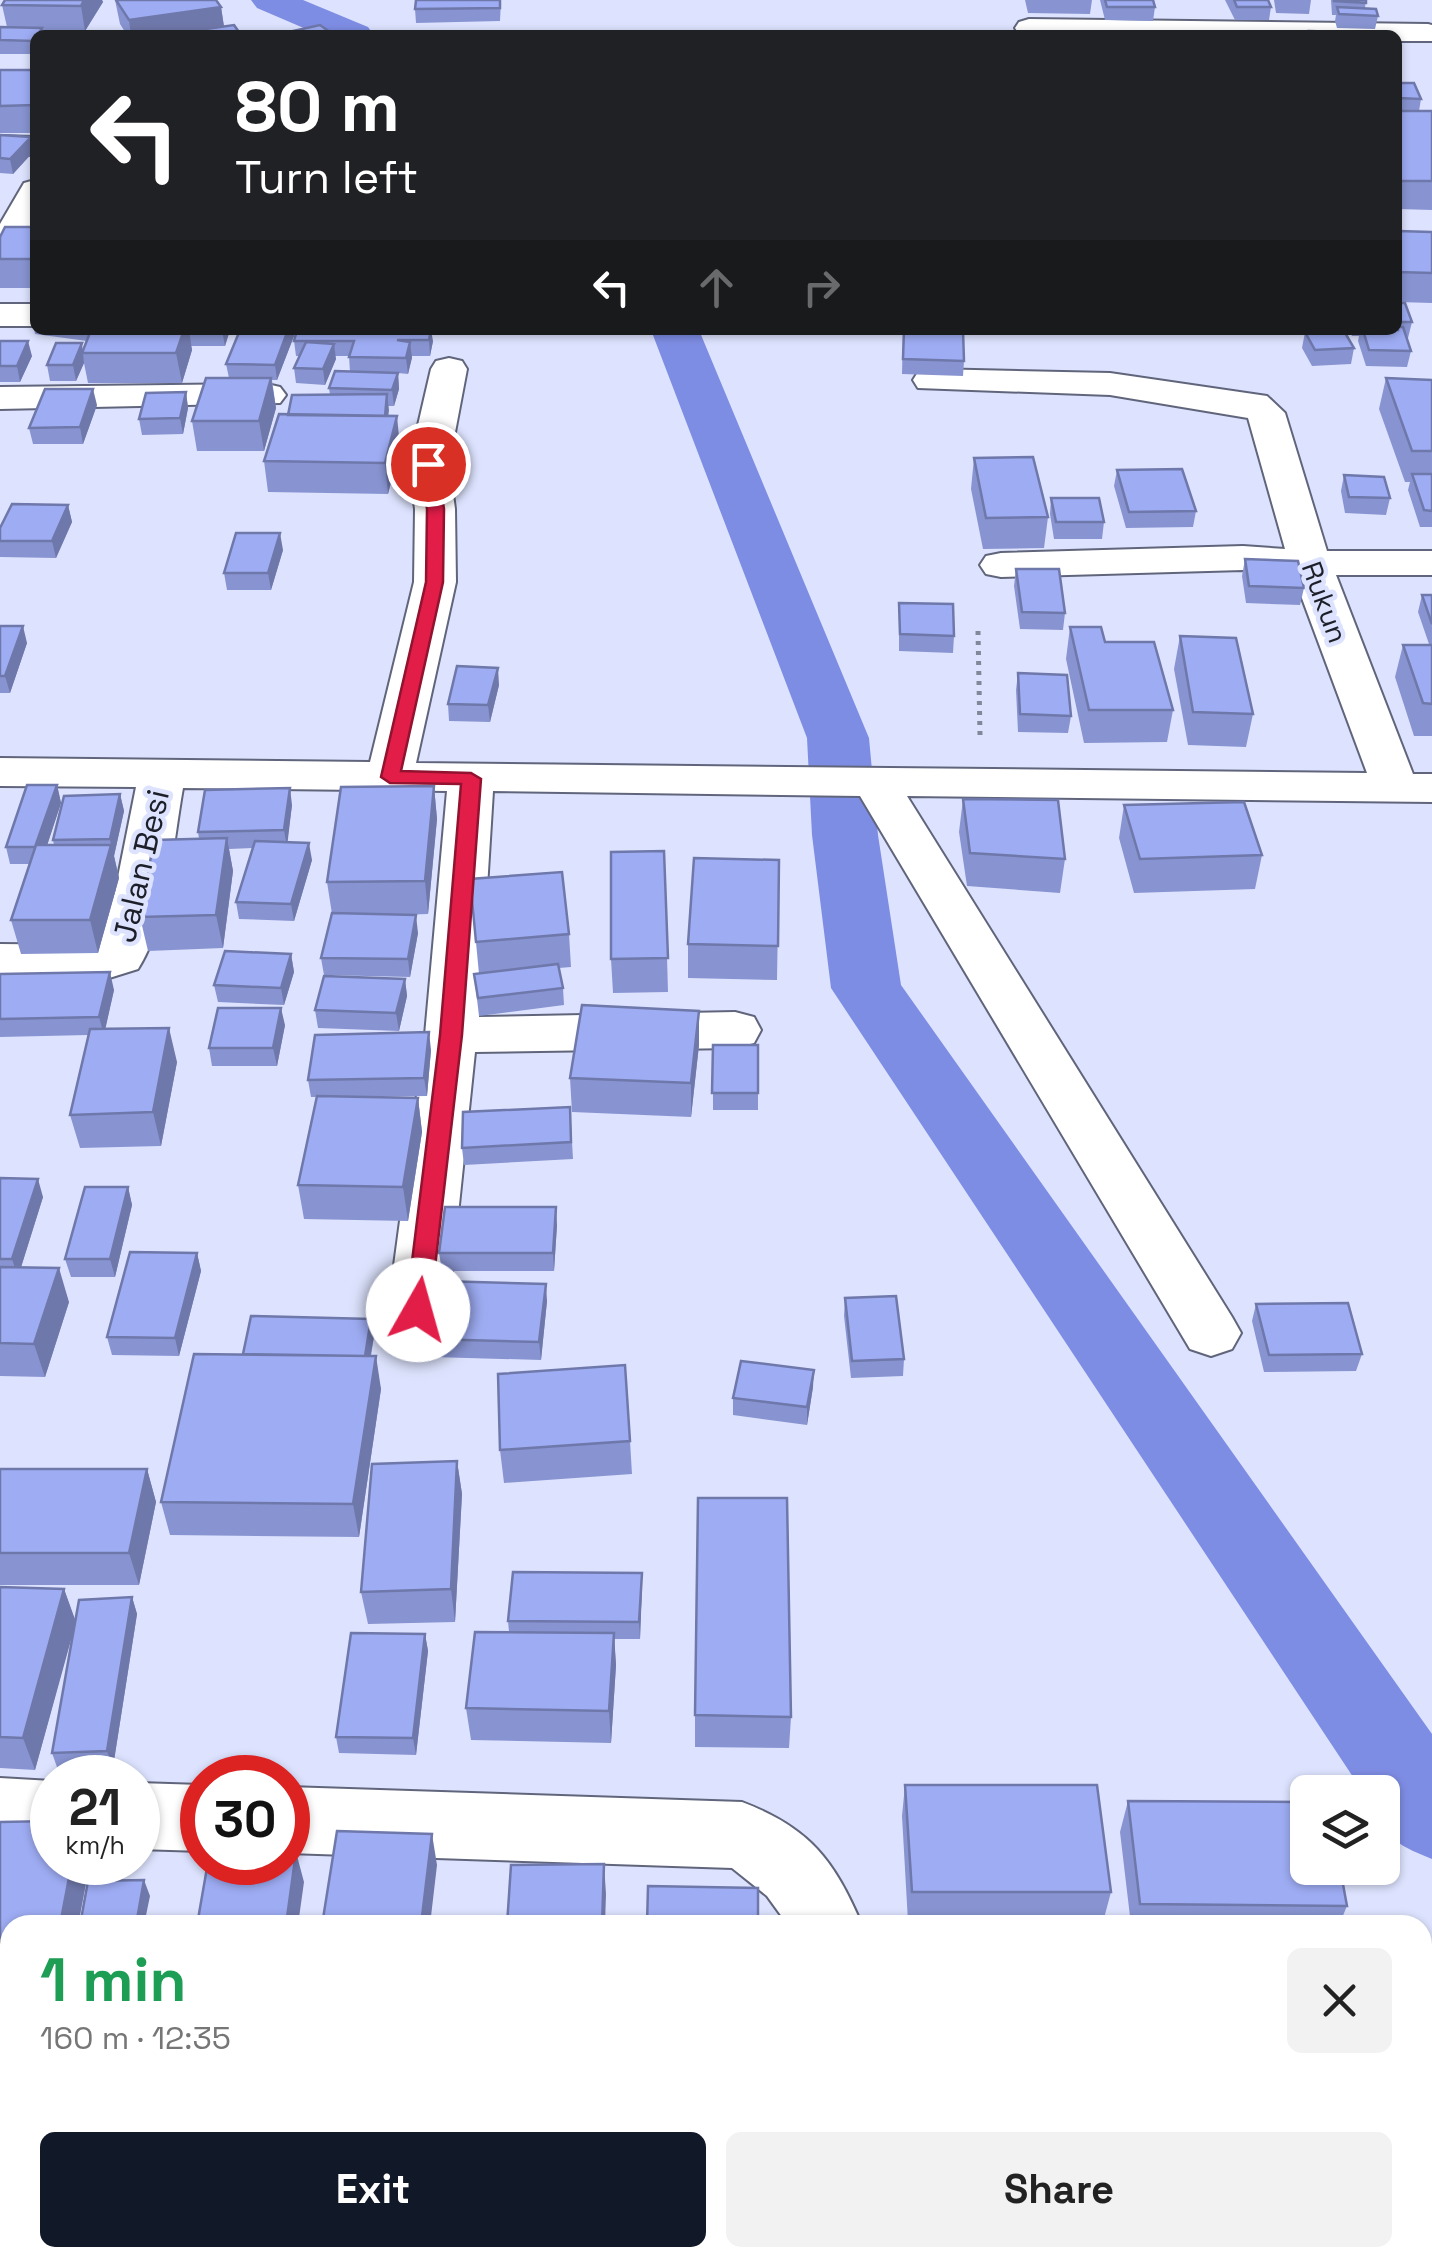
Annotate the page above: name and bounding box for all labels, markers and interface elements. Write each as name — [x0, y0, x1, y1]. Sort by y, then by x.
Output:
text: 80 m — [235, 62, 400, 151]
icon: left — [70, 70, 200, 200]
text: Turn left — [235, 149, 418, 206]
icon: left — [584, 260, 639, 315]
icon: ahead — [689, 260, 744, 315]
icon: right — [794, 260, 849, 315]
pin — [386, 422, 471, 507]
icon: arrive — [401, 437, 456, 492]
street label: Rukun — [1294, 556, 1356, 648]
street label: Jalan Besi — [104, 786, 178, 946]
position arrow — [366, 1258, 470, 1362]
speed limit sign: 30 — [180, 1755, 310, 1885]
map controls — [1290, 1775, 1400, 1885]
button: layers — [1290, 1775, 1400, 1885]
text: 21 — [69, 1776, 121, 1840]
text: km/h — [65, 1829, 125, 1861]
text: 1 min — [40, 1942, 187, 2019]
button: close — [1287, 1948, 1392, 2053]
text: 160 m · 12:35 — [40, 2018, 231, 2058]
button: Exit — [40, 2132, 706, 2247]
button: Share — [726, 2132, 1392, 2247]

